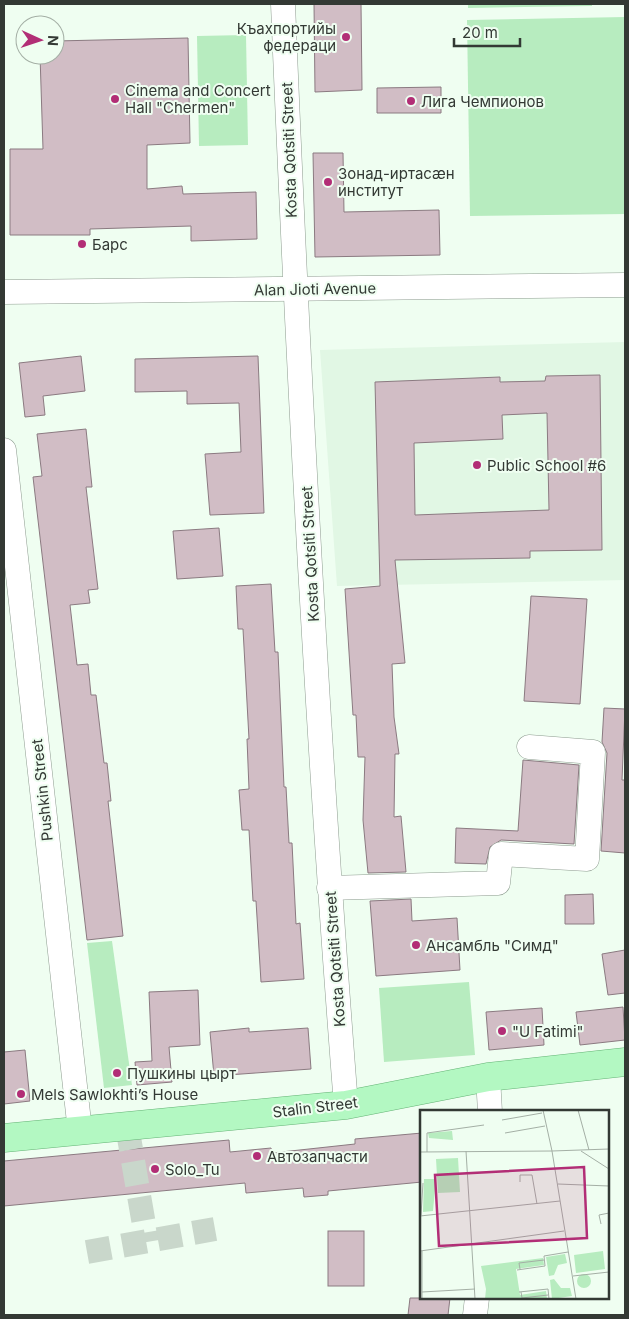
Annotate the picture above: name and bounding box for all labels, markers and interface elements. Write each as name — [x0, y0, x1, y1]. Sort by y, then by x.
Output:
north arrow — [15, 15, 65, 65]
scale bar — [454, 15, 520, 47]
place label: Къахпортийы федераци — [237, 19, 336, 55]
text: 20 m — [462, 23, 498, 42]
marker: Къахпортийы федераци — [340, 31, 352, 43]
text: N — [45, 35, 62, 46]
place label: Cinema and Concert Hall "Chermen" — [125, 81, 271, 117]
street label: Kosta Qotsiti Street — [277, 82, 301, 218]
place label: Лига Чемпионов — [421, 92, 544, 111]
marker: Cinema and Concert Hall "Chermen" — [109, 93, 121, 105]
marker: Лига Чемпионов — [405, 95, 417, 107]
place label: Зонад-иртасæн институт — [338, 164, 455, 200]
marker: Зонад-иртасæн институт — [322, 176, 334, 188]
place label: Барс — [92, 235, 128, 254]
marker: Барс — [76, 238, 88, 250]
street label: Alan Jioti Avenue — [254, 278, 376, 300]
place label: Public School #6 — [487, 456, 606, 475]
marker: Public School #6 — [471, 459, 483, 471]
street label: Kosta Qotsiti Street — [297, 486, 323, 622]
street label: Pushkin Street — [27, 738, 57, 842]
street label: Kosta Qotsiti Street — [321, 890, 349, 1027]
place label: Ансамбль "Симд" — [426, 936, 559, 955]
marker: Ансамбль "Симд" — [410, 939, 422, 951]
place label: "U Fatimi" — [512, 1022, 584, 1041]
marker: "U Fatimi" — [496, 1025, 508, 1037]
place label: Пушкины цырт — [127, 1064, 236, 1083]
marker: Пушкины цырт — [111, 1067, 123, 1079]
place label: Mels Sawlokhti’s House — [31, 1085, 198, 1104]
marker: Mels Sawlokhti’s House — [15, 1088, 27, 1100]
street label: Stalin Street — [271, 1092, 359, 1122]
inset map — [420, 1110, 609, 1299]
place label: Автозапчасти — [267, 1147, 368, 1166]
marker: Автозапчасти — [251, 1150, 263, 1162]
place label: Solo_Tu — [165, 1160, 220, 1179]
marker: Solo_Tu — [149, 1163, 161, 1175]

